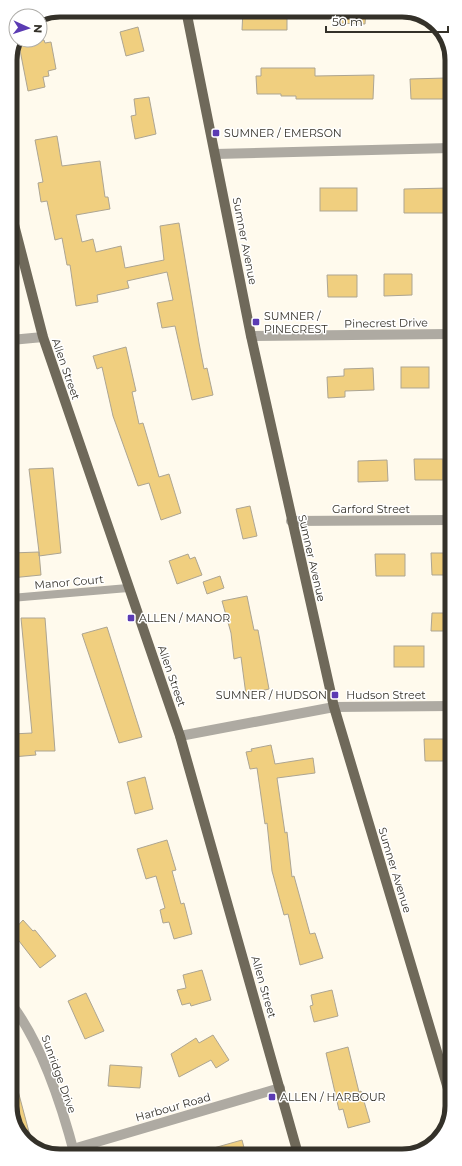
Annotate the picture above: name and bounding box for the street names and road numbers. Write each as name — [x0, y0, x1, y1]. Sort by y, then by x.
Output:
street label: Sumner Avenue — [230, 196, 260, 286]
street label: Pinecrest Drive — [344, 315, 428, 331]
street label: Allen Street — [49, 336, 83, 402]
street label: Garford Street — [332, 502, 410, 516]
street label: Sumner Avenue — [295, 513, 329, 603]
street label: Manor Court — [34, 572, 105, 592]
street label: Allen Street — [155, 643, 189, 709]
street label: Hudson Street — [346, 688, 426, 702]
street label: Sumner Avenue — [375, 826, 415, 915]
street label: Allen Street — [248, 954, 280, 1020]
street label: Sunridge Drive — [38, 1033, 80, 1115]
street label: Harbour Road — [134, 1090, 212, 1124]

